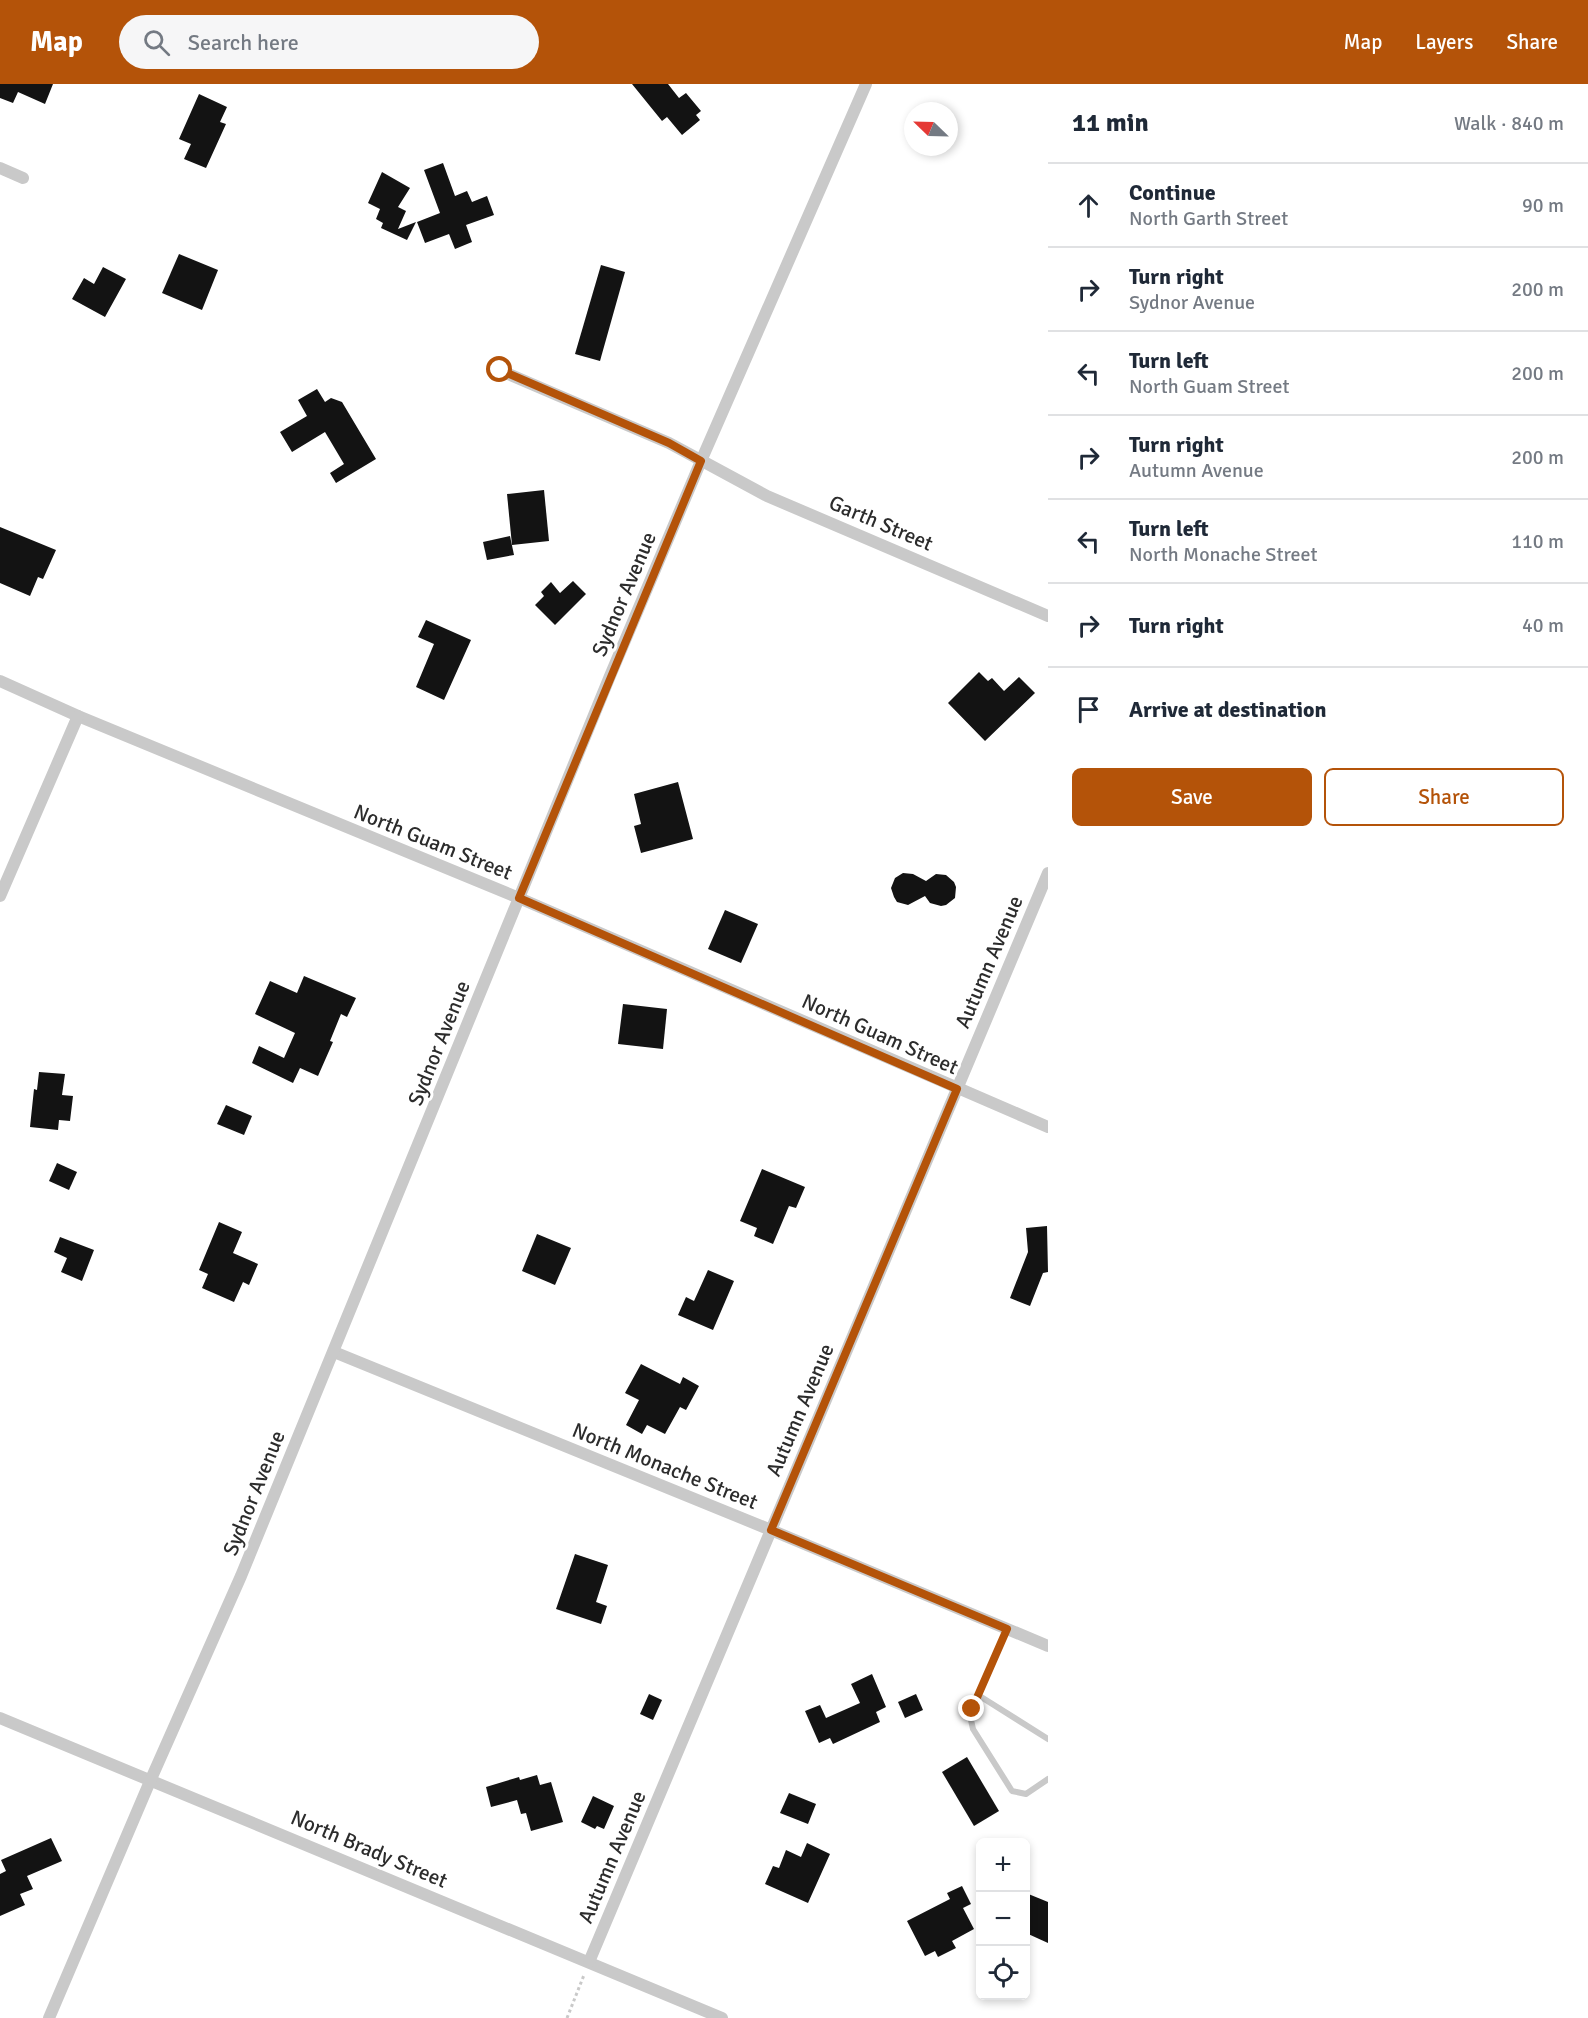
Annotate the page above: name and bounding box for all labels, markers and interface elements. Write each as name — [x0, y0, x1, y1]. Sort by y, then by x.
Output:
search box — [119, 15, 539, 69]
text: Map — [30, 25, 83, 59]
icon: search — [140, 26, 173, 59]
text: Search here — [188, 29, 299, 56]
text: Map — [1344, 29, 1382, 55]
text: Layers — [1415, 29, 1473, 55]
text: Share — [1506, 29, 1558, 55]
north arrow — [904, 102, 958, 156]
text: 11 min — [1072, 107, 1149, 139]
text: Walk · 840 m — [1454, 111, 1564, 136]
text: Continue — [1129, 179, 1216, 206]
icon: ahead — [1072, 189, 1105, 222]
text: 90 m — [1522, 193, 1564, 218]
text: North Garth Street — [1129, 206, 1288, 231]
text: Turn right — [1129, 263, 1224, 290]
icon: right — [1072, 273, 1105, 306]
text: 200 m — [1511, 277, 1564, 302]
text: Sydnor Avenue — [1129, 290, 1255, 315]
text: Turn left — [1129, 347, 1209, 374]
route start — [486, 356, 512, 382]
icon: left — [1072, 357, 1105, 390]
text: 200 m — [1511, 361, 1564, 386]
text: North Guam Street — [1129, 374, 1289, 399]
text: Turn right — [1129, 431, 1224, 458]
icon: right — [1072, 441, 1105, 474]
text: 200 m — [1511, 445, 1564, 470]
text: Autumn Avenue — [1129, 458, 1264, 483]
street label: Garth Street — [825, 489, 937, 557]
text: Turn left — [1129, 515, 1209, 542]
icon: left — [1072, 525, 1105, 558]
street label: Sydnor Avenue — [586, 528, 662, 660]
text: 110 m — [1511, 529, 1564, 554]
text: North Monache Street — [1129, 542, 1317, 567]
icon: right — [1072, 609, 1105, 642]
text: Turn right — [1129, 612, 1224, 639]
text: 40 m — [1522, 613, 1564, 638]
icon: arrive — [1072, 693, 1105, 726]
text: Arrive at destination — [1129, 696, 1326, 723]
button: Save — [1072, 768, 1312, 826]
button: Share — [1324, 768, 1564, 826]
street label: North Guam Street — [350, 798, 516, 886]
street label: Autumn Avenue — [949, 892, 1029, 1032]
street label: Sydnor Avenue — [402, 977, 476, 1109]
street label: North Guam Street — [798, 988, 962, 1080]
street label: Autumn Avenue — [760, 1340, 840, 1480]
street label: North Monache Street — [568, 1417, 762, 1515]
street label: Sydnor Avenue — [217, 1427, 291, 1559]
route end — [958, 1695, 984, 1721]
street label: Autumn Avenue — [572, 1787, 652, 1927]
street label: North Brady Street — [287, 1804, 451, 1894]
map controls — [976, 1838, 1030, 2000]
button: + — [976, 1838, 1030, 1892]
button: − — [976, 1892, 1030, 1946]
button: locate — [976, 1946, 1030, 2000]

